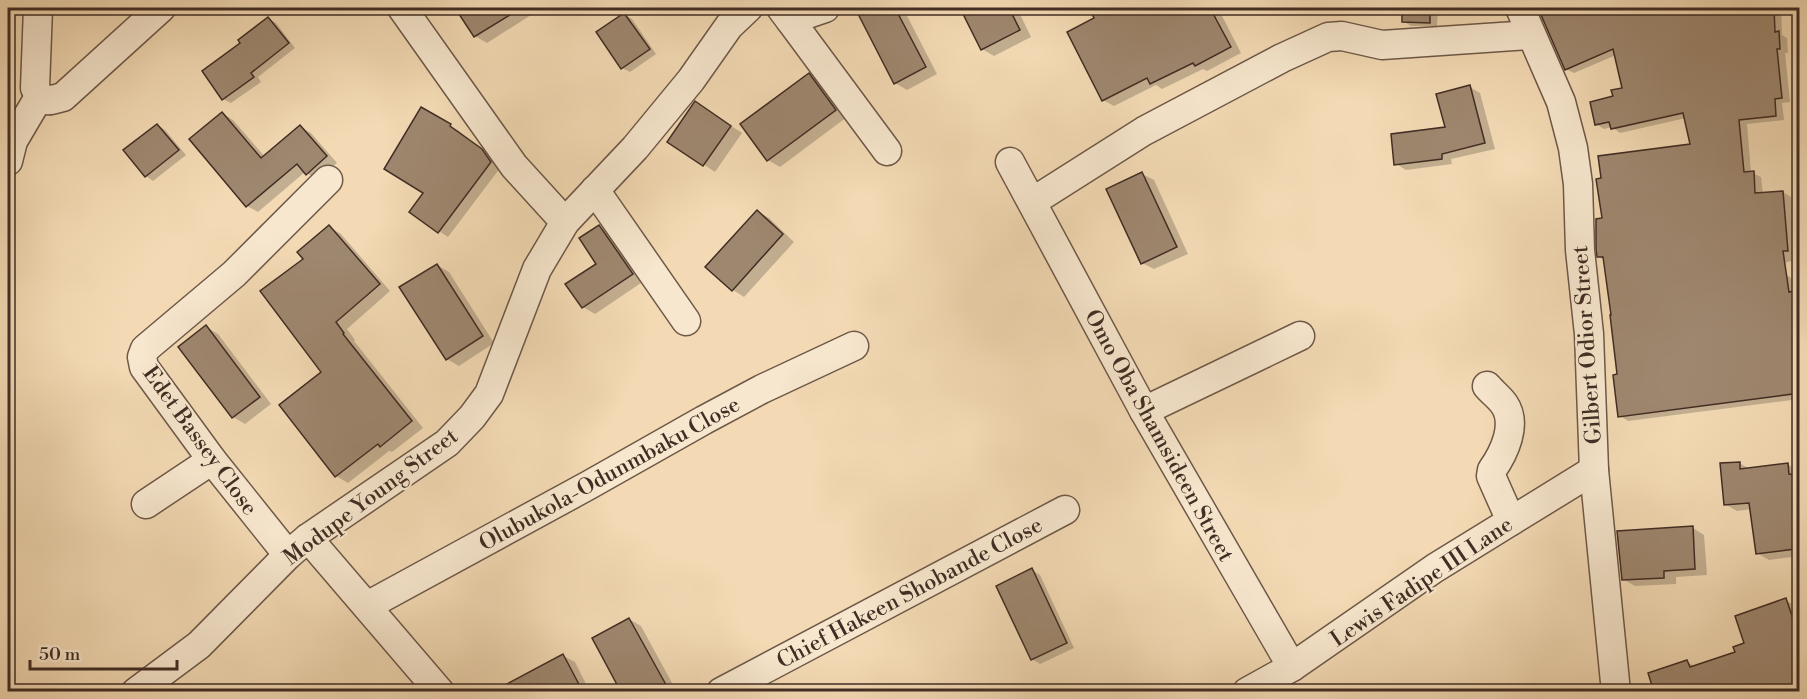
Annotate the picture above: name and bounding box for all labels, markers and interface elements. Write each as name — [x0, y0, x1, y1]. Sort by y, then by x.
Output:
street label: Gilbert Odior Street — [1567, 244, 1608, 445]
street label: Omo Oba Shamsideen Street — [1078, 305, 1239, 567]
street label: Edet Bassey Close — [137, 361, 263, 521]
street label: Olubukola-Odunmbaku Close — [475, 391, 745, 557]
street label: Modupe Young Street — [278, 423, 464, 572]
street label: Lewis Fadipe III Lane — [1326, 511, 1518, 653]
street label: Chief Hakeen Shobande Close — [772, 512, 1047, 675]
scale bar — [30, 633, 177, 671]
text: 50 m — [39, 643, 81, 666]

